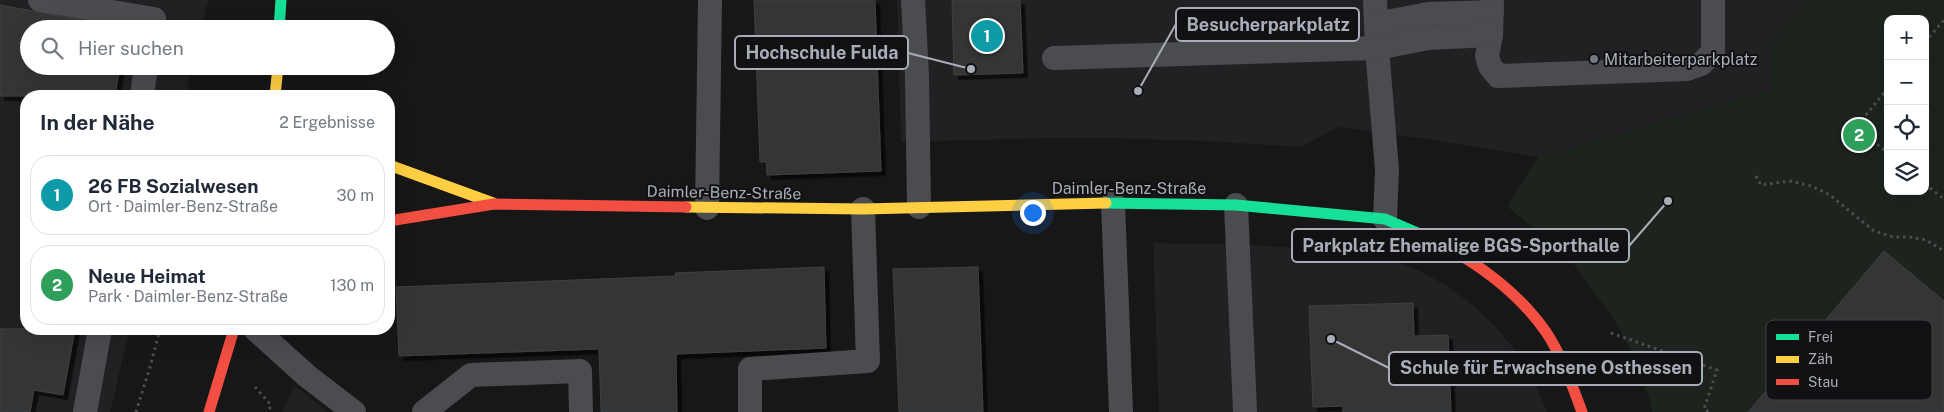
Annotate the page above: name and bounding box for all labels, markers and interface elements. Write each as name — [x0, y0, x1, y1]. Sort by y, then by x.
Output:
callout: Besucherparkplatz — [1176, 8, 1359, 41]
text: Besucherparkplatz — [1186, 14, 1350, 35]
map controls — [1884, 15, 1929, 195]
button: + — [1884, 15, 1929, 60]
pin: 1 — [971, 17, 1003, 55]
search box — [20, 20, 395, 75]
icon: search — [38, 34, 66, 62]
callout: Hochschule Fulda — [735, 36, 908, 69]
text: Hier suchen — [78, 37, 184, 59]
text: Hochschule Fulda — [746, 42, 898, 63]
place label: Mitarbeiterparkplatz — [1604, 50, 1758, 69]
marker: Mitarbeiterparkplatz — [1588, 53, 1600, 65]
button: − — [1884, 60, 1929, 105]
button: locate — [1884, 105, 1929, 150]
text: In der Nähe — [40, 110, 155, 135]
text: 2 Ergebnisse — [279, 113, 375, 132]
pin: 2 — [1843, 116, 1875, 154]
button: layers — [1884, 150, 1929, 195]
text: 26 FB Sozialwesen — [88, 175, 258, 197]
street label: Daimler-Benz-Straße — [1052, 179, 1206, 198]
street label: Daimler-Benz-Straße — [646, 182, 802, 203]
text: 1 — [54, 186, 60, 205]
text: 30 m — [337, 186, 374, 205]
text: Ort · Daimler-Benz-Straße — [88, 197, 278, 216]
your location — [1020, 200, 1046, 226]
callout: Parkplatz Ehemalige BGS-Sporthalle — [1292, 229, 1629, 262]
text: Parkplatz Ehemalige BGS-Sporthalle — [1302, 235, 1620, 256]
text: Neue Heimat — [88, 265, 206, 287]
text: 2 — [52, 276, 62, 295]
text: 130 m — [330, 276, 374, 295]
text: Park · Daimler-Benz-Straße — [88, 287, 288, 306]
legend — [1766, 320, 1932, 400]
text: Frei — [1808, 329, 1833, 345]
text: Zäh — [1808, 351, 1833, 367]
callout: Schule für Erwachsene Osthessen — [1389, 352, 1702, 385]
text: Schule für Erwachsene Osthessen — [1400, 357, 1692, 378]
text: Stau — [1808, 374, 1838, 390]

